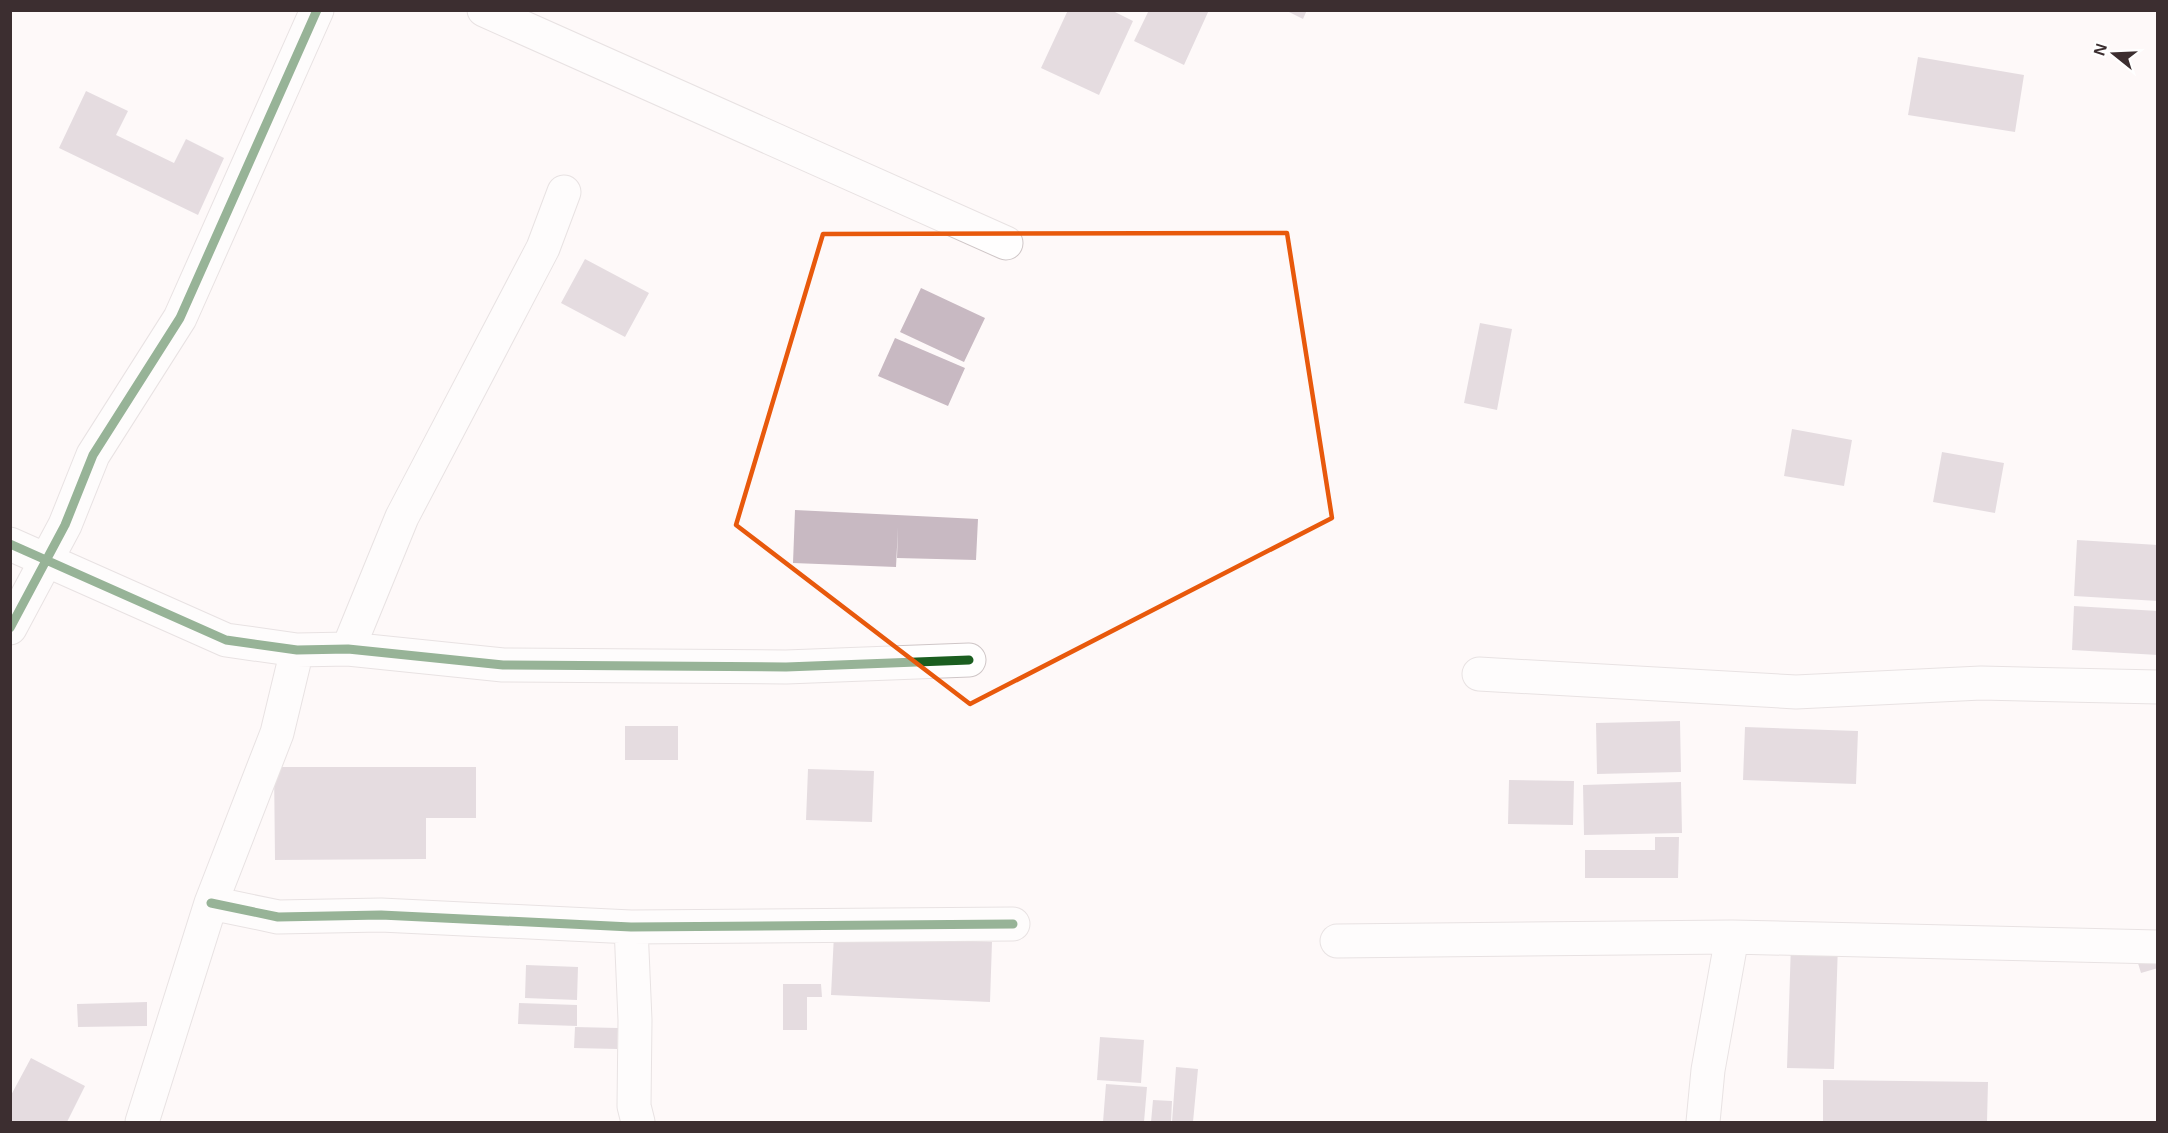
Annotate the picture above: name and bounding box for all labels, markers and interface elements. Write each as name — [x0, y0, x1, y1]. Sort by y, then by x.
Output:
north arrow — [2084, 24, 2144, 84]
text: N — [2090, 41, 2110, 58]

